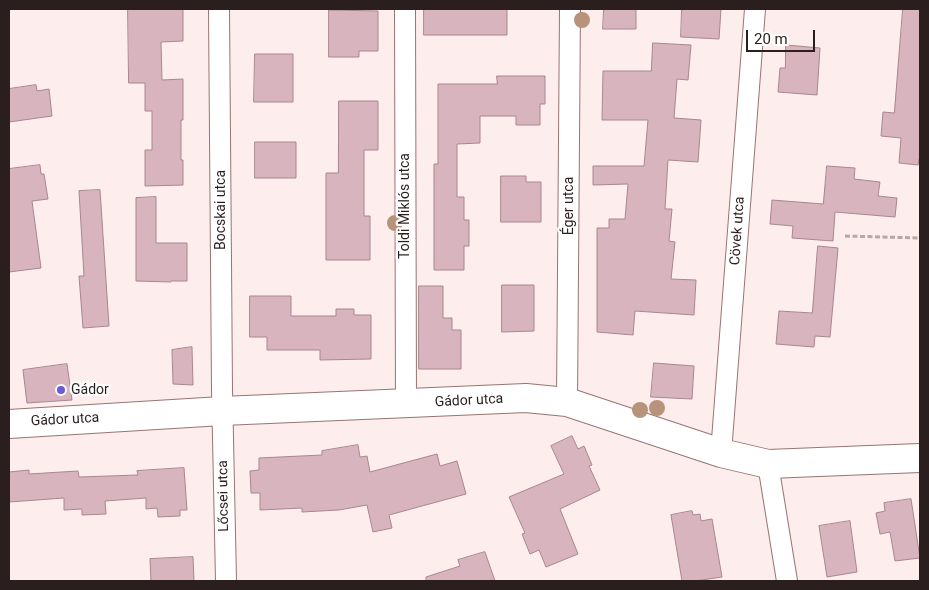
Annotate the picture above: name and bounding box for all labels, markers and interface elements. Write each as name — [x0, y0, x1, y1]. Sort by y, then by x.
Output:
scale bar — [749, 20, 818, 52]
text: 20 m — [754, 30, 788, 48]
street label: Toldi Miklós utca — [397, 153, 413, 259]
street label: Bocskai utca — [213, 170, 229, 250]
street label: Éger utca — [561, 177, 577, 235]
street label: Cövek utca — [727, 196, 749, 266]
place label: Gádor — [71, 382, 109, 398]
marker: Gádor — [55, 384, 67, 396]
street label: Gádor utca — [434, 391, 504, 411]
street label: Gádor utca — [30, 410, 100, 430]
street label: Lőcsei utca — [215, 460, 233, 532]

